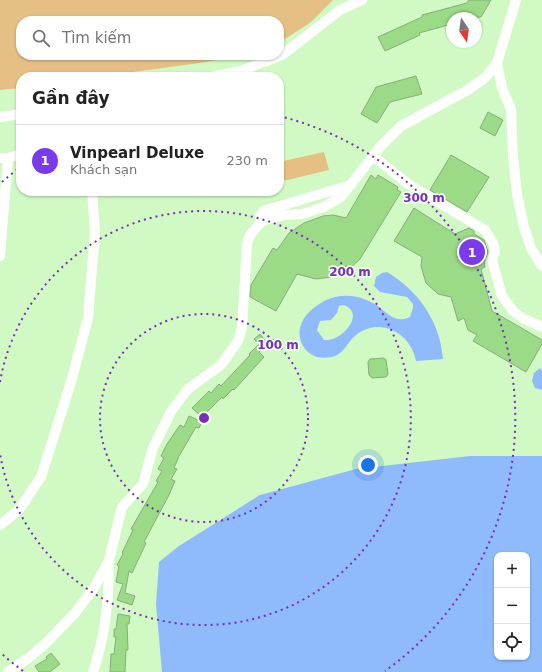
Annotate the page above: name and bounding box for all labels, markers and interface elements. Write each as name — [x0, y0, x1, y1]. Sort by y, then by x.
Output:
north arrow — [446, 12, 482, 48]
search box — [16, 16, 284, 60]
icon: search — [30, 27, 52, 49]
text: Tìm kiếm — [62, 29, 131, 47]
text: Gần đây — [32, 88, 110, 108]
text: Vinpearl Deluxe — [70, 144, 204, 162]
text: 1 — [40, 153, 50, 168]
text: 230 m — [226, 153, 268, 168]
text: Khách sạn — [70, 162, 137, 177]
text: 300 m — [403, 191, 445, 205]
pin: 1 — [459, 237, 485, 267]
text: 200 m — [329, 265, 371, 279]
text: 100 m — [257, 338, 299, 352]
centre of rings — [197, 411, 211, 425]
your location — [358, 455, 378, 475]
map controls — [494, 552, 530, 660]
button: + — [494, 552, 530, 588]
button: − — [494, 588, 530, 624]
button: locate — [494, 624, 530, 660]

